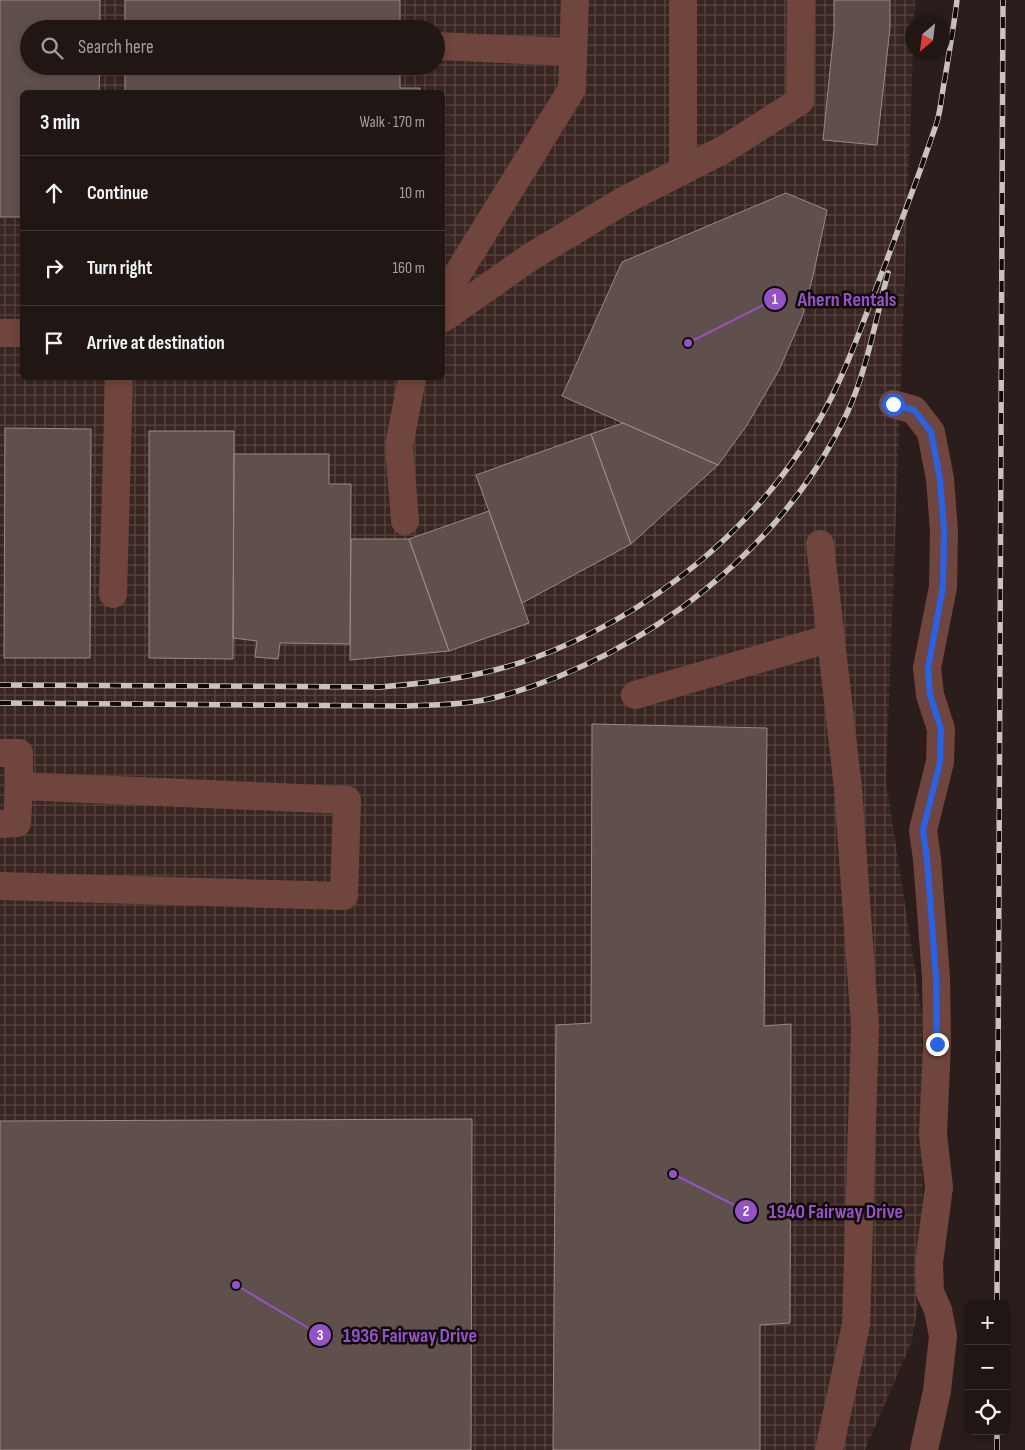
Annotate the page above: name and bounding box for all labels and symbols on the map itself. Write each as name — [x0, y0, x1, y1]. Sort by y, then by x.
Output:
north arrow — [905, 15, 950, 60]
callout: Ahern Rentals — [763, 281, 906, 316]
text: Ahern Rentals — [797, 288, 897, 312]
text: 1 — [772, 290, 778, 309]
route start — [882, 393, 905, 416]
route end — [926, 1033, 949, 1056]
callout: 1940 Fairway Drive — [733, 1193, 913, 1228]
text: 1940 Fairway Drive — [769, 1200, 903, 1224]
text: 2 — [743, 1202, 749, 1221]
callout: 1936 Fairway Drive — [308, 1317, 487, 1352]
text: 1936 Fairway Drive — [343, 1324, 477, 1348]
text: 3 — [317, 1326, 324, 1345]

